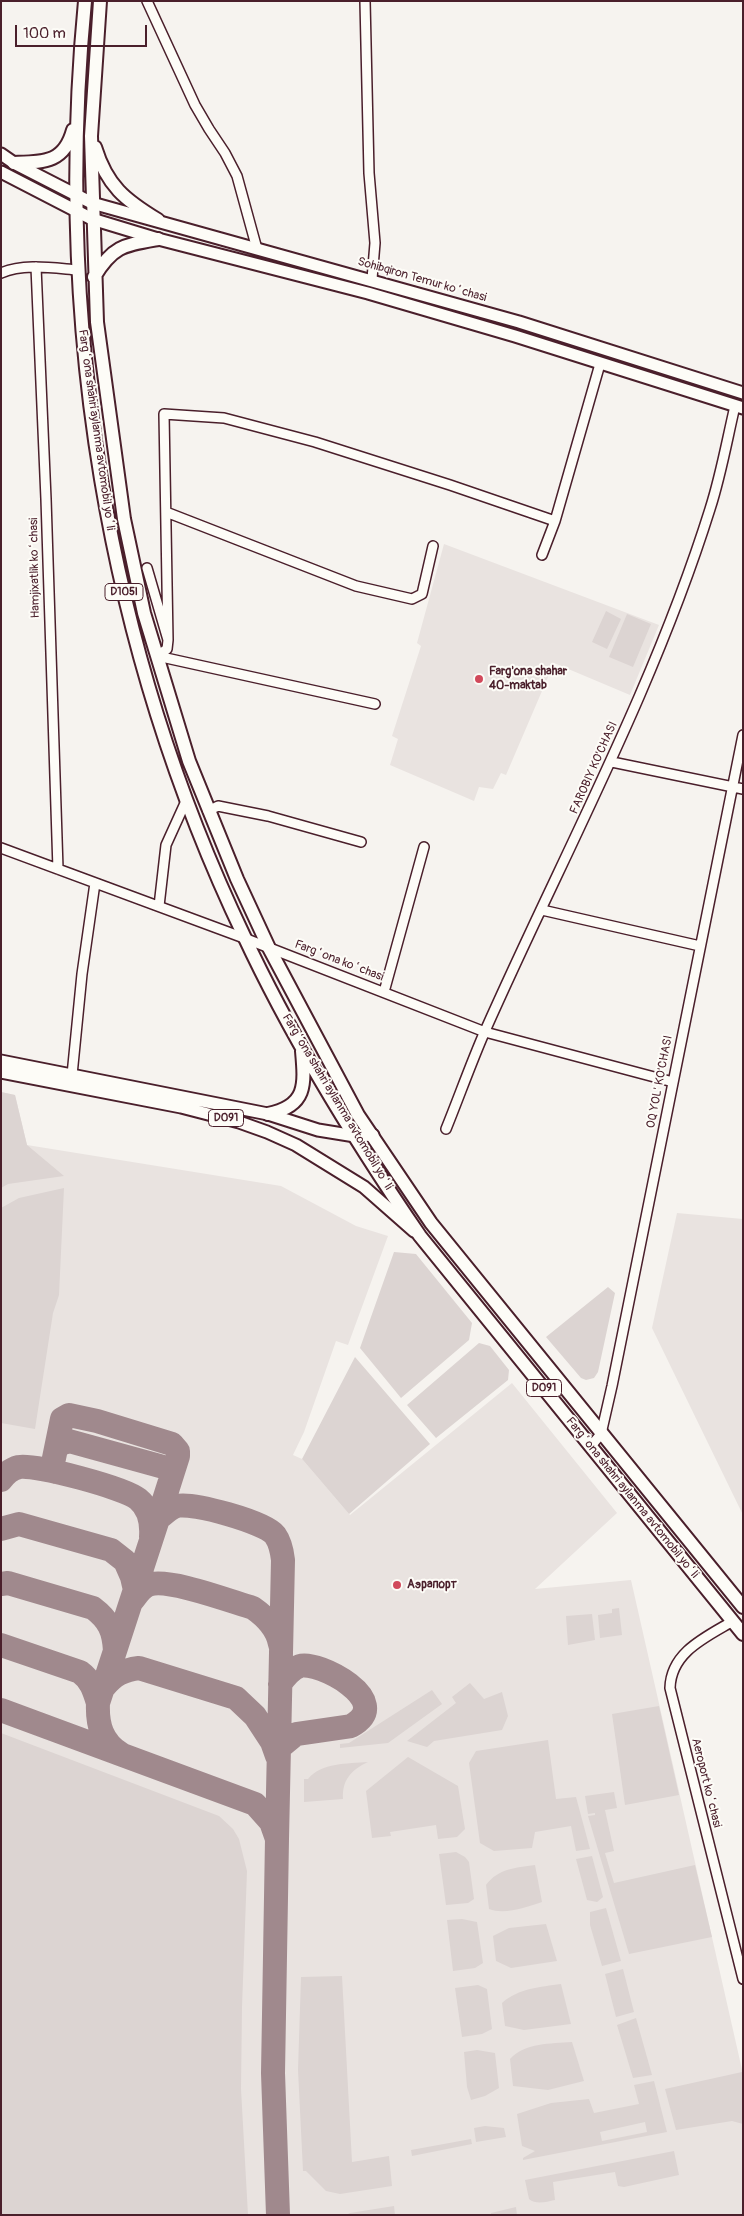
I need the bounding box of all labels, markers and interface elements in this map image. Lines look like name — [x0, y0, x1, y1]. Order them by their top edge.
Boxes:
scale bar — [18, 15, 150, 47]
text: 100 m — [23, 24, 66, 43]
street label: Sohibqiron Temur koʻchasi — [356, 255, 488, 305]
street label: Fargʻona shahri aylanma avtomobil yoʻli — [75, 329, 117, 531]
street label: Hamjixatlik koʻchasi — [27, 517, 43, 619]
road number: D105l — [105, 584, 143, 600]
place label: Farg'ona shahar 40-maktab — [489, 665, 567, 693]
marker: Farg'ona shahar 40-maktab — [473, 673, 485, 685]
street label: FAROBIY KO'CHASI — [567, 720, 621, 816]
street label: Fargʻona koʻchasi — [292, 937, 386, 985]
street label: Fargʻona shahri aylanma avtomobil yoʻli — [279, 1011, 395, 1193]
street label: OQ YOL' KO'CHASI — [644, 1034, 676, 1130]
road number: D091 — [208, 1110, 244, 1126]
road number: D091 — [526, 1380, 562, 1396]
street label: Fargʻona shahri aylanma avtomobil yoʻli — [563, 1415, 701, 1581]
place label: Аэрапорт — [407, 1578, 457, 1592]
marker: Аэрапорт — [391, 1579, 403, 1591]
street label: Aeroport koʻchasi — [688, 1737, 724, 1829]

